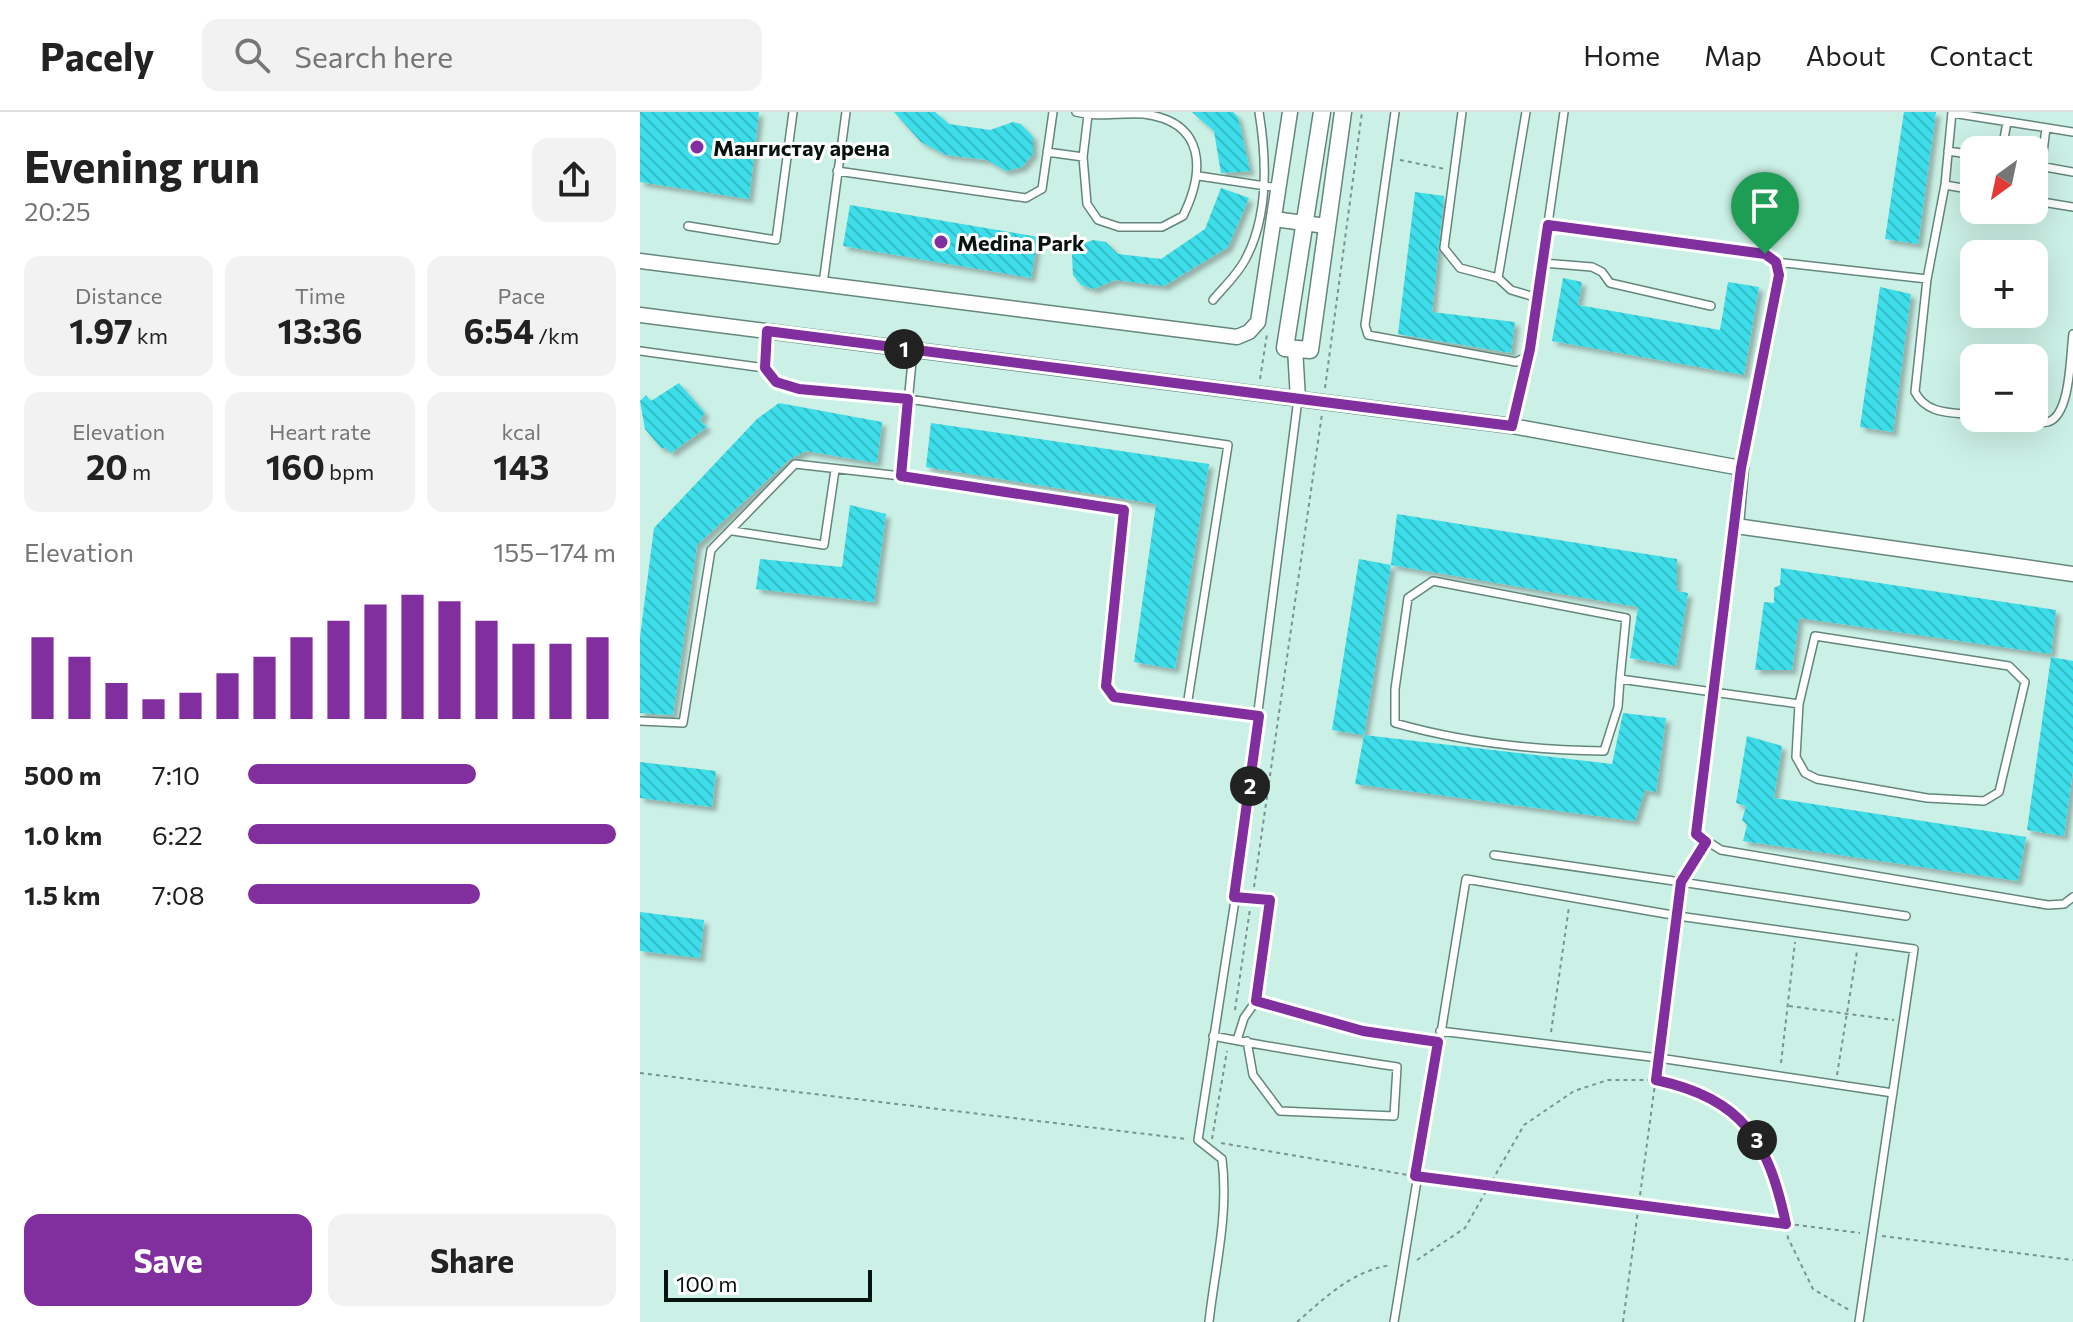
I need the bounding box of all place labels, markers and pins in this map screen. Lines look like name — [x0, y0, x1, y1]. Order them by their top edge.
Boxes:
place label: Мангистау арена — [713, 134, 890, 161]
marker: Мангистау арена — [688, 138, 706, 156]
pin — [1731, 172, 1799, 254]
place label: Medina Park — [957, 229, 1085, 256]
marker: Medina Park — [932, 233, 950, 251]
pin: 1 — [884, 329, 924, 369]
pin: 2 — [1230, 766, 1270, 806]
pin: 3 — [1737, 1120, 1777, 1160]

